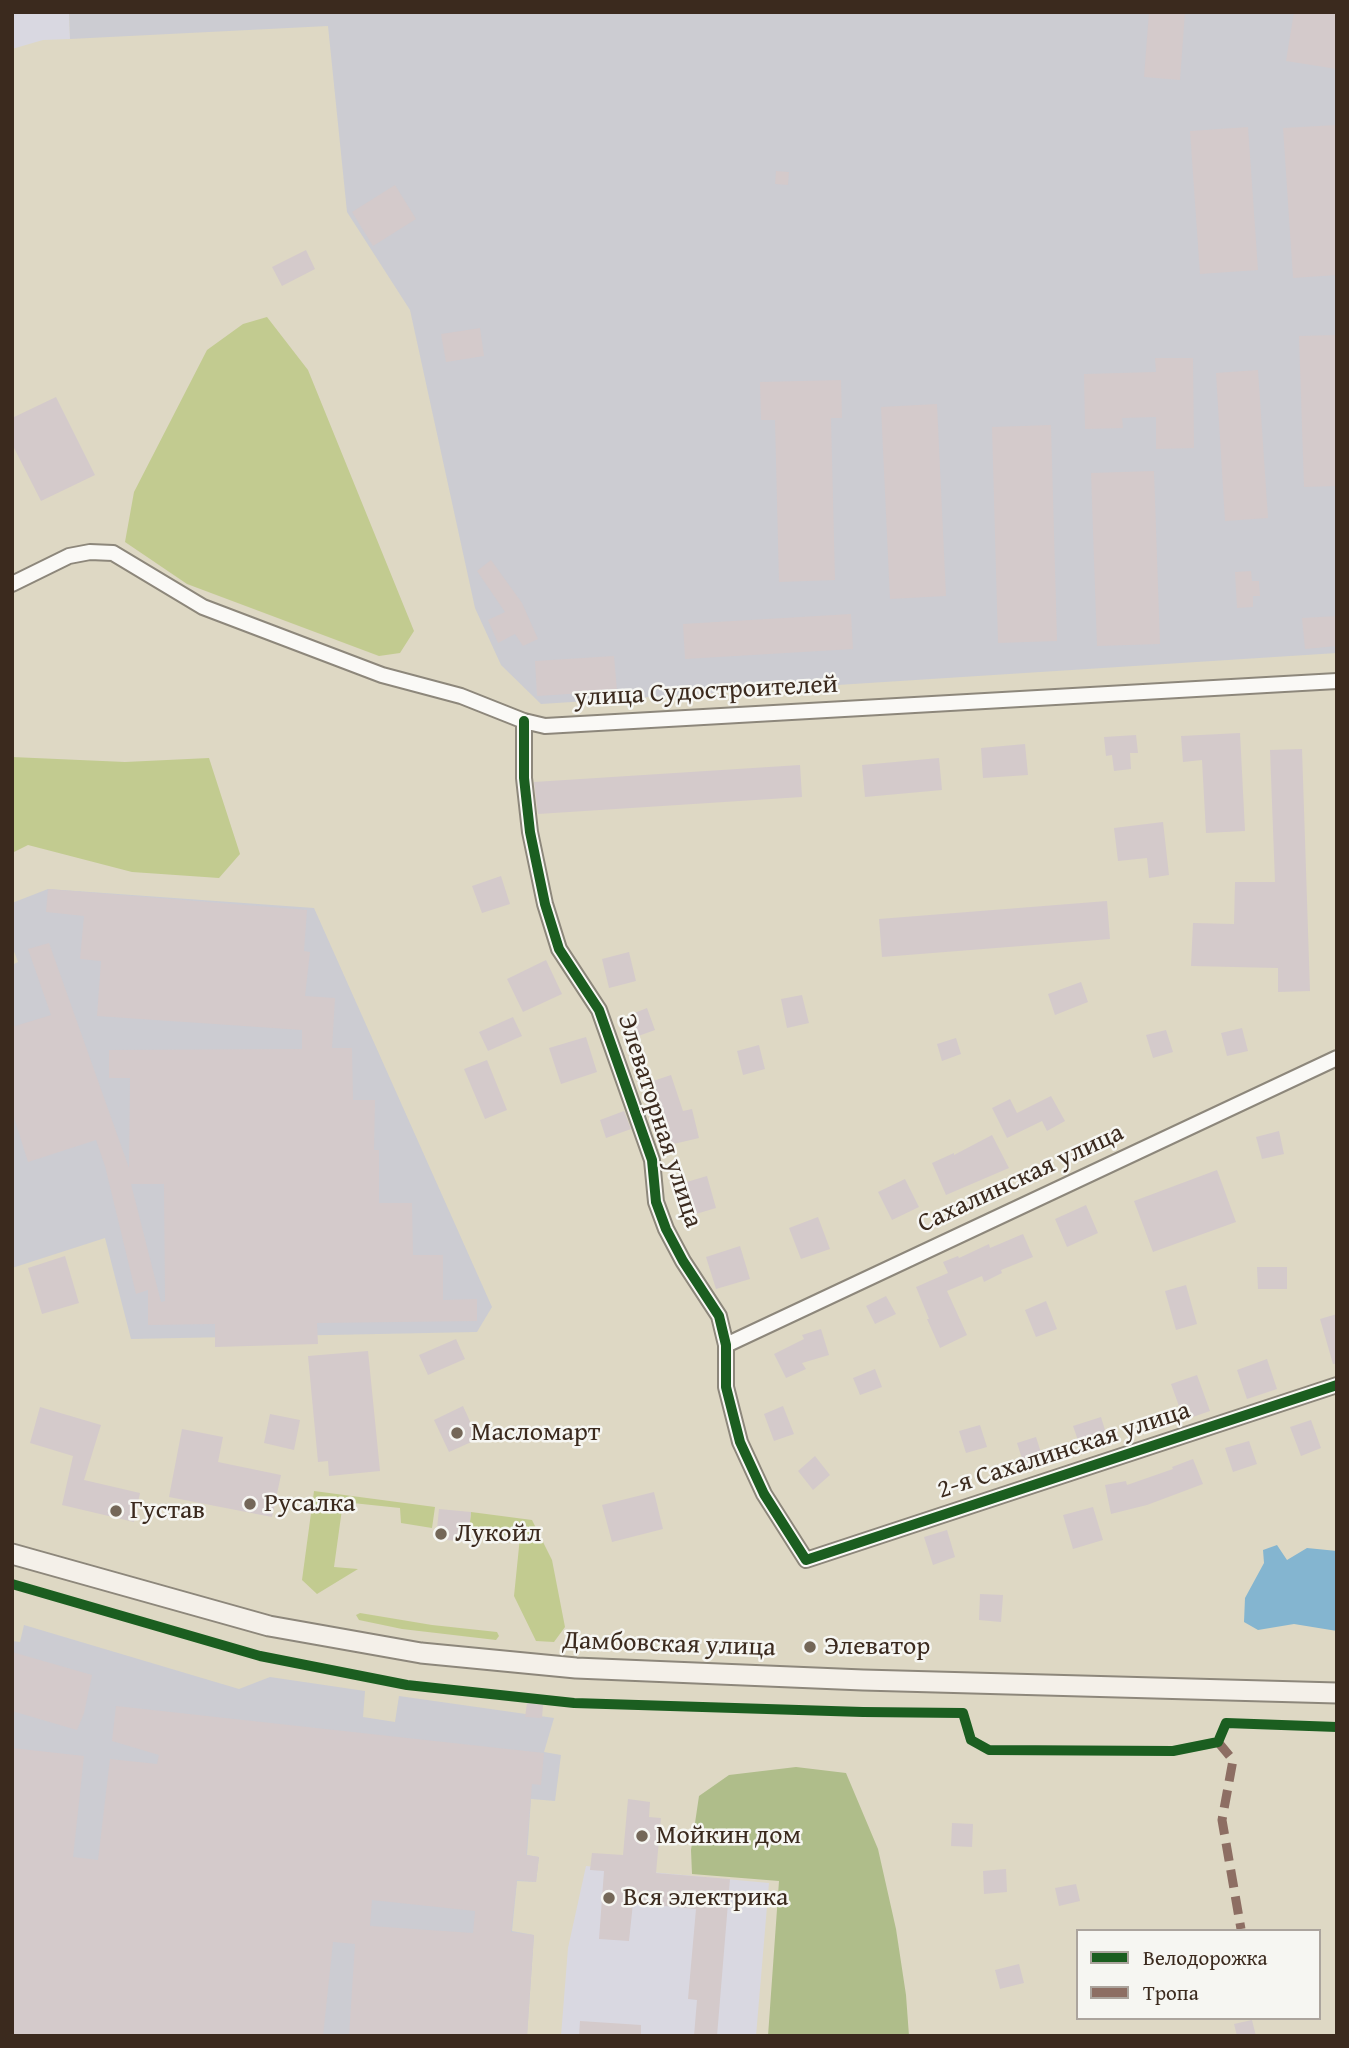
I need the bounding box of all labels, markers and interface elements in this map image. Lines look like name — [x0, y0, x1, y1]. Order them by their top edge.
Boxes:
street label: улица Судостроителей — [573, 670, 839, 714]
street label: Элеваторная улица — [610, 1010, 708, 1232]
street label: Сахалинская улица — [913, 1118, 1129, 1240]
street label: 2-я Сахалинская улица — [934, 1395, 1194, 1507]
place label: Масломарт — [471, 1417, 600, 1449]
marker: Масломарт — [449, 1425, 465, 1441]
place label: Русалка — [264, 1488, 355, 1520]
place label: Густав — [130, 1495, 205, 1527]
marker: Русалка — [242, 1496, 258, 1512]
marker: Густав — [108, 1503, 124, 1519]
place label: Лукойл — [455, 1518, 541, 1550]
marker: Лукойл — [433, 1526, 449, 1542]
street label: Дамбовская улица — [562, 1626, 776, 1664]
place label: Элеватор — [824, 1631, 930, 1663]
marker: Элеватор — [802, 1639, 818, 1655]
place label: Мойкин дом — [656, 1820, 801, 1852]
marker: Мойкин дом — [634, 1828, 650, 1844]
place label: Вся электрика — [623, 1882, 788, 1914]
marker: Вся электрика — [601, 1890, 617, 1906]
legend — [1076, 1929, 1321, 2020]
text: Велодорожка — [1143, 1942, 1268, 1973]
text: Тропа — [1143, 1977, 1199, 2008]

